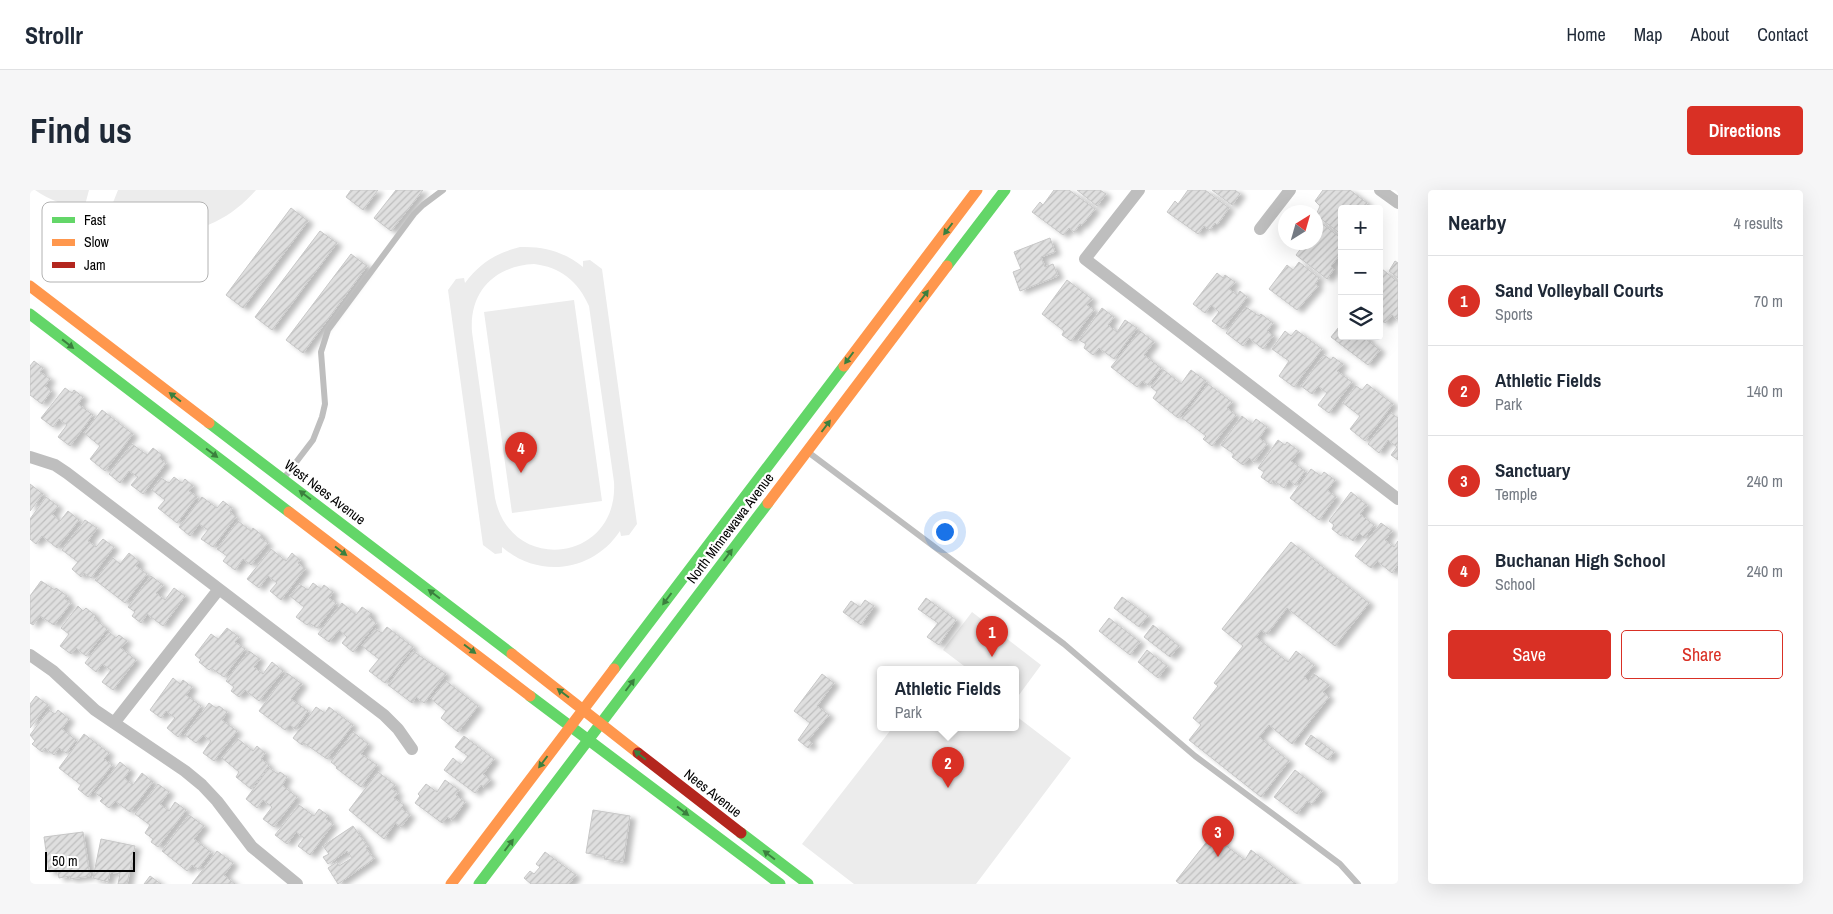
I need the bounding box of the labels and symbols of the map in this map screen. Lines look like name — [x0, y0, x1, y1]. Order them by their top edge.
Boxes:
legend — [42, 202, 208, 282]
north arrow — [1278, 205, 1323, 250]
text: Fast — [84, 211, 106, 229]
one-way arrow — [942, 222, 953, 235]
text: Slow — [84, 233, 110, 251]
text: Jam — [84, 256, 106, 274]
one-way arrow — [919, 290, 929, 303]
one-way arrow — [62, 338, 75, 349]
one-way arrow — [844, 351, 855, 364]
one-way arrow — [169, 391, 182, 402]
one-way arrow — [821, 419, 831, 433]
pin: 4 — [505, 432, 537, 473]
one-way arrow — [205, 447, 218, 458]
street label: West Nees Avenue — [281, 456, 369, 528]
street label: North Minnewawa Avenue — [683, 469, 777, 587]
one-way arrow — [299, 490, 312, 501]
your location — [932, 519, 958, 545]
one-way arrow — [334, 546, 348, 556]
one-way arrow — [723, 548, 733, 562]
one-way arrow — [427, 589, 441, 599]
one-way arrow — [661, 592, 672, 605]
pin: 1 — [976, 616, 1008, 657]
one-way arrow — [463, 644, 476, 655]
one-way arrow — [624, 679, 635, 692]
one-way arrow — [557, 687, 570, 698]
pin: 2 — [932, 747, 964, 788]
one-way arrow — [634, 750, 647, 761]
one-way arrow — [538, 755, 549, 768]
street label: Nees Avenue — [681, 765, 745, 821]
one-way arrow — [676, 806, 690, 816]
pin: 3 — [1202, 816, 1234, 857]
one-way arrow — [503, 839, 514, 852]
scale bar — [45, 849, 135, 872]
one-way arrow — [763, 849, 776, 860]

